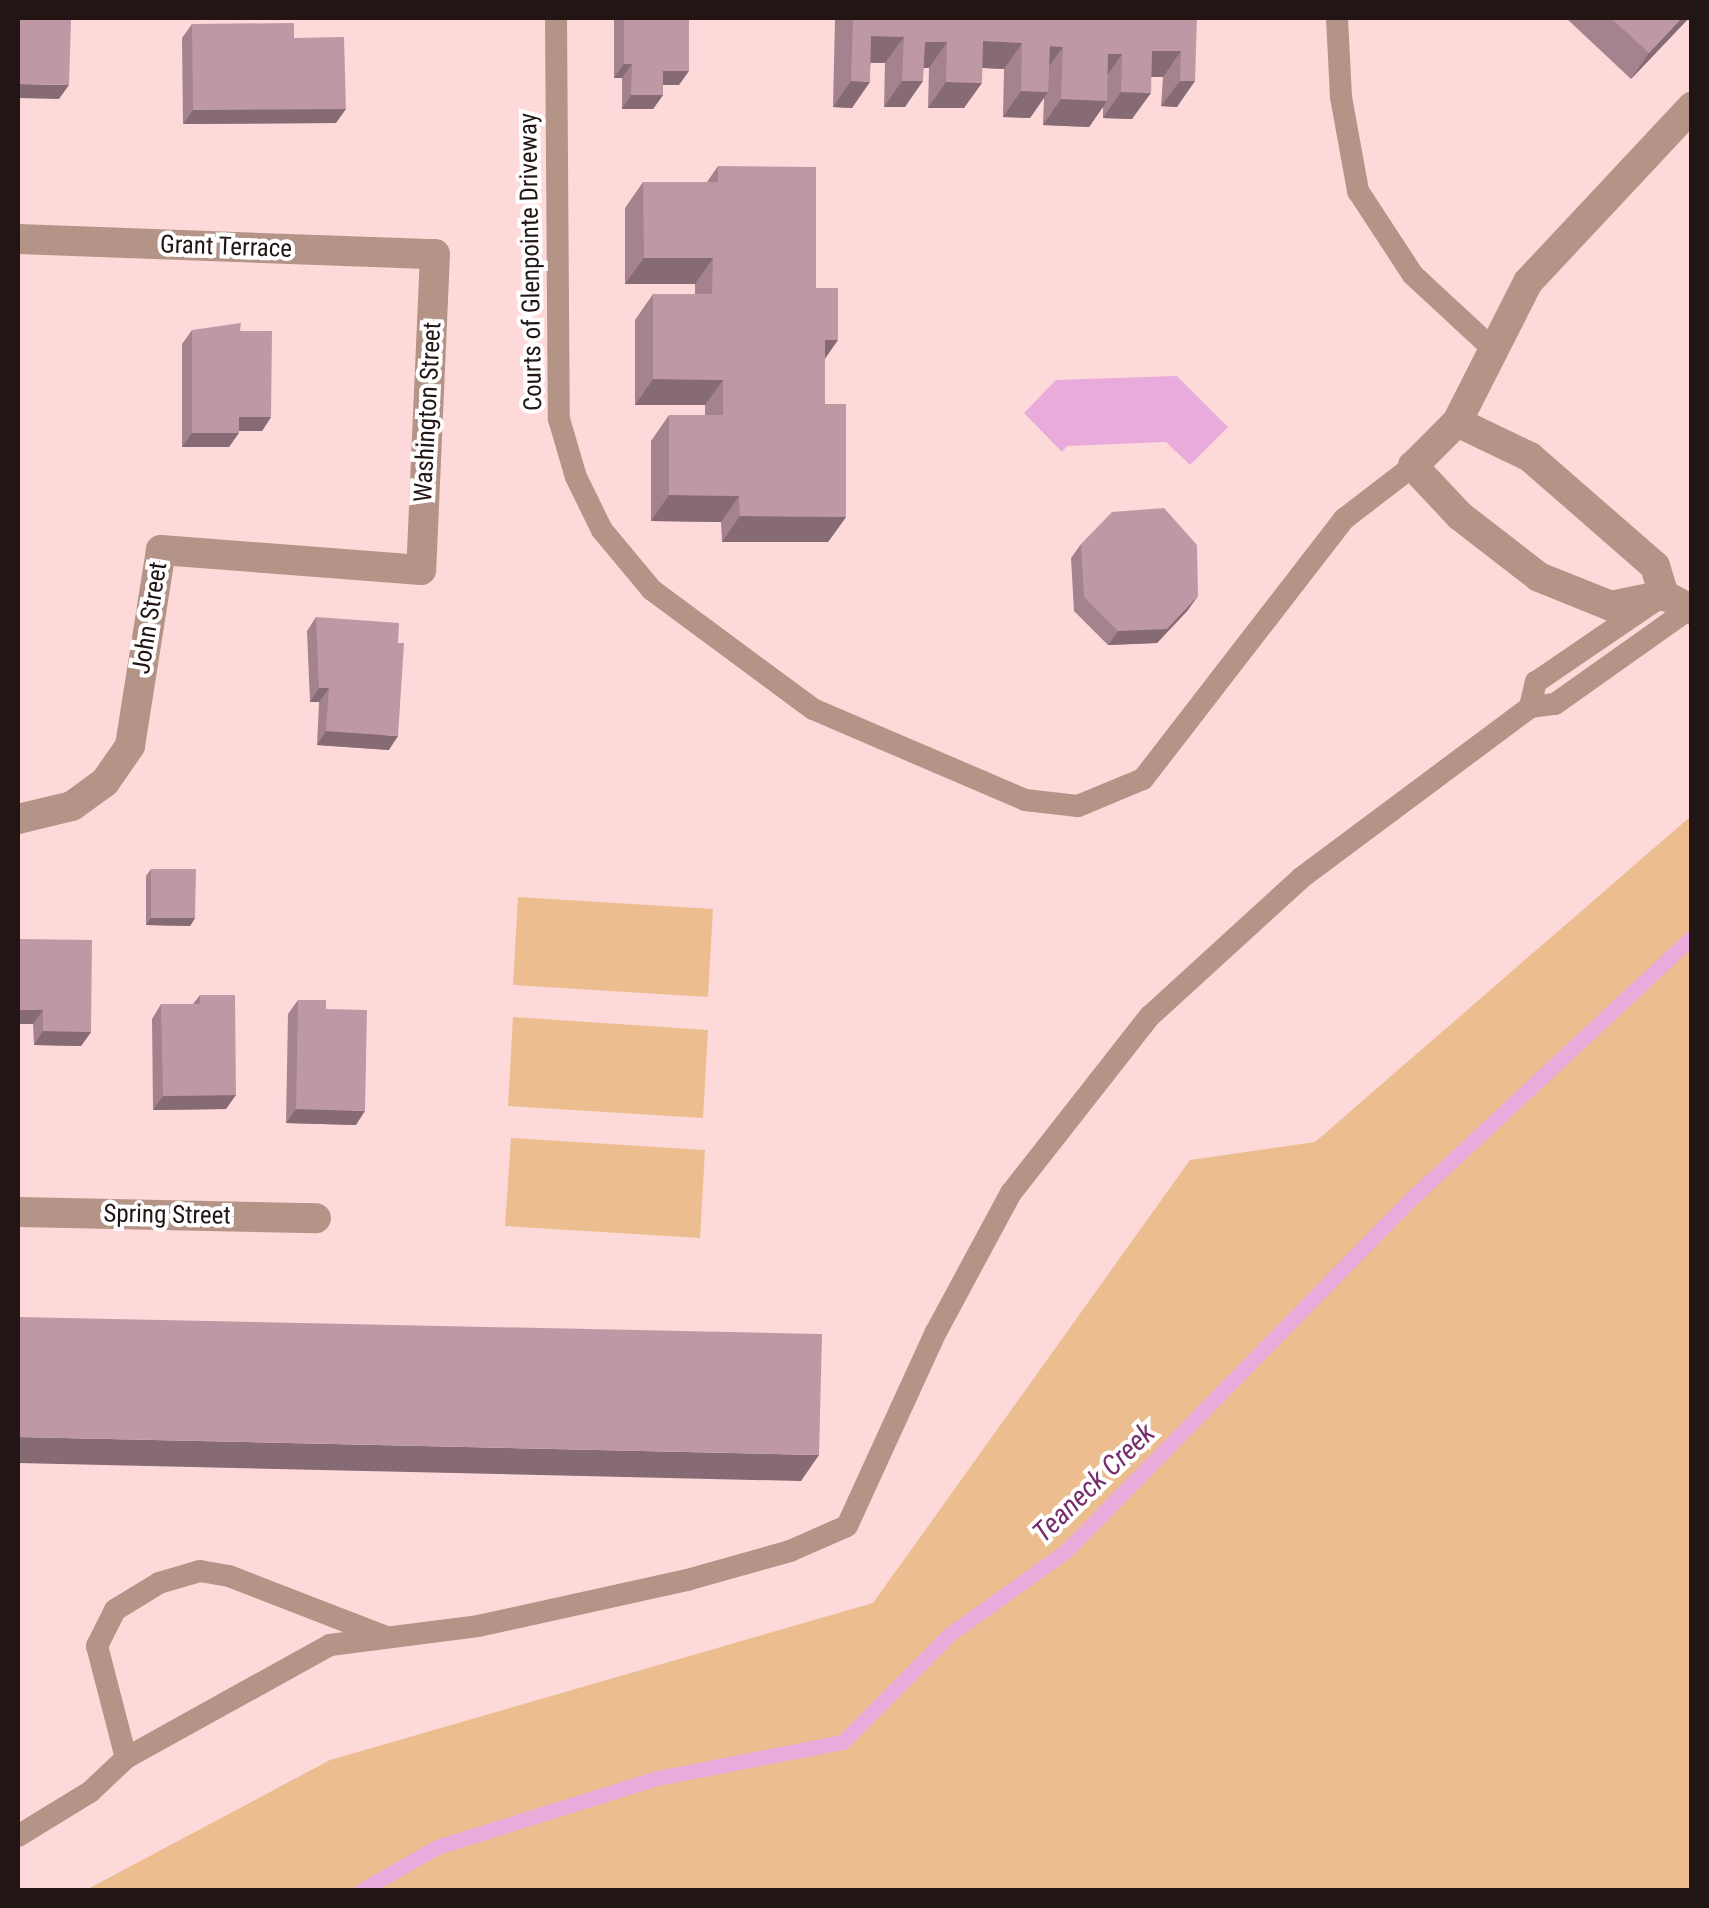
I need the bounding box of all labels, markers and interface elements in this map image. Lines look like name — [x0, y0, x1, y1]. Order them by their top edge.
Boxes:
street label: Courts of Glenpointe Driveway — [513, 113, 549, 411]
street label: Grant Terrace — [159, 230, 293, 264]
street label: Washington Street — [408, 321, 448, 503]
street label: John Street — [126, 560, 174, 676]
street label: Spring Street — [103, 1199, 231, 1231]
water label: Teaneck Creek — [1026, 1417, 1162, 1549]

